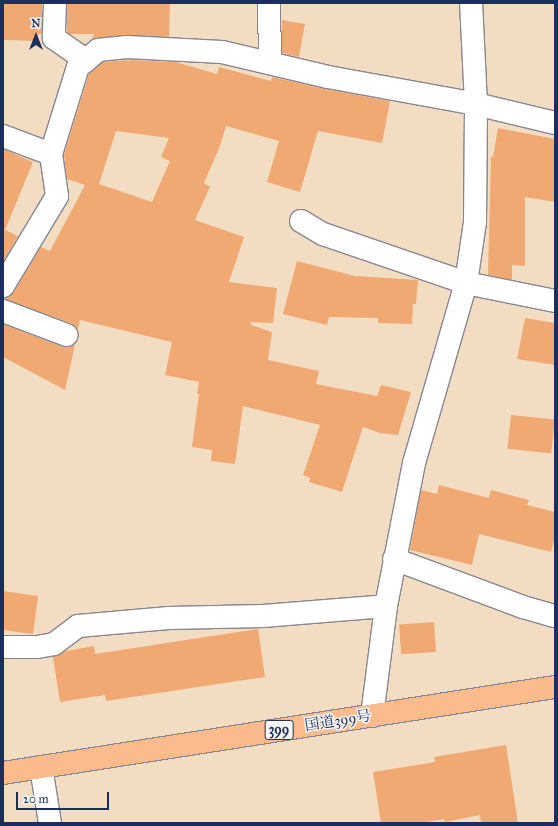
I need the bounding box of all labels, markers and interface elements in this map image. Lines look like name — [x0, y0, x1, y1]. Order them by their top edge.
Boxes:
north arrow — [16, 16, 56, 56]
text: N — [31, 17, 41, 30]
street label: 国道399号 — [303, 707, 373, 735]
road number: 399 — [264, 718, 294, 742]
scale bar — [18, 784, 111, 810]
text: 20 m — [23, 792, 49, 806]

